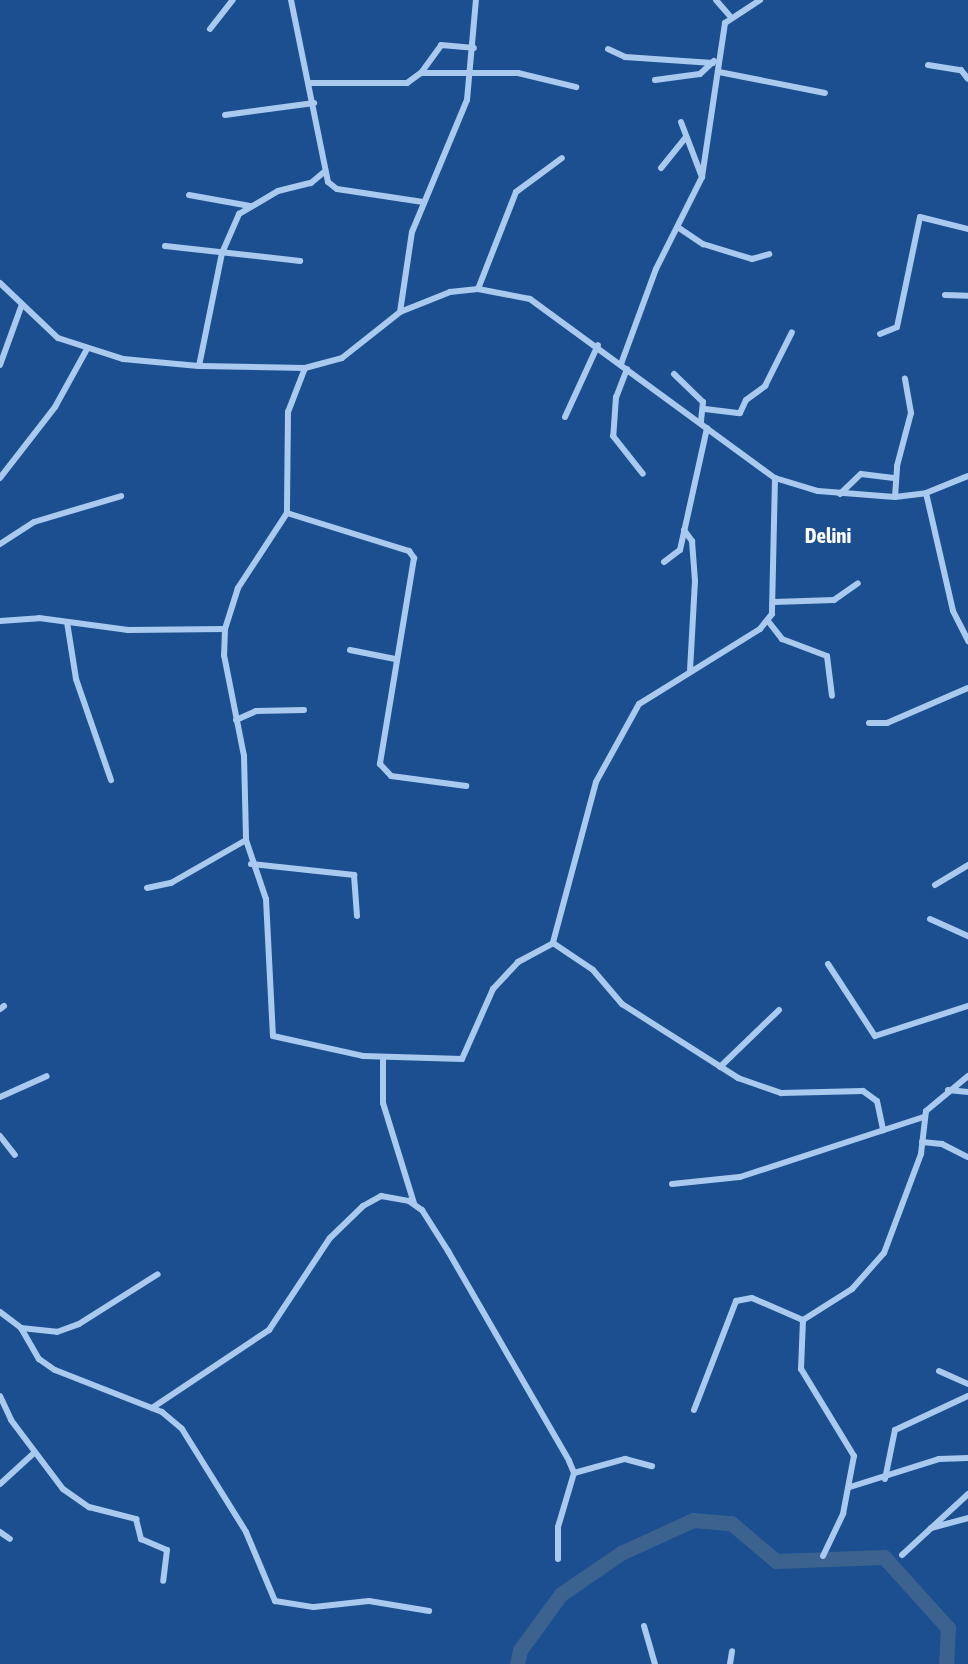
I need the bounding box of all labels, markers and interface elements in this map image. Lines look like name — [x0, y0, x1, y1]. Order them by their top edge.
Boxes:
district label: Delini — [805, 522, 851, 548]

